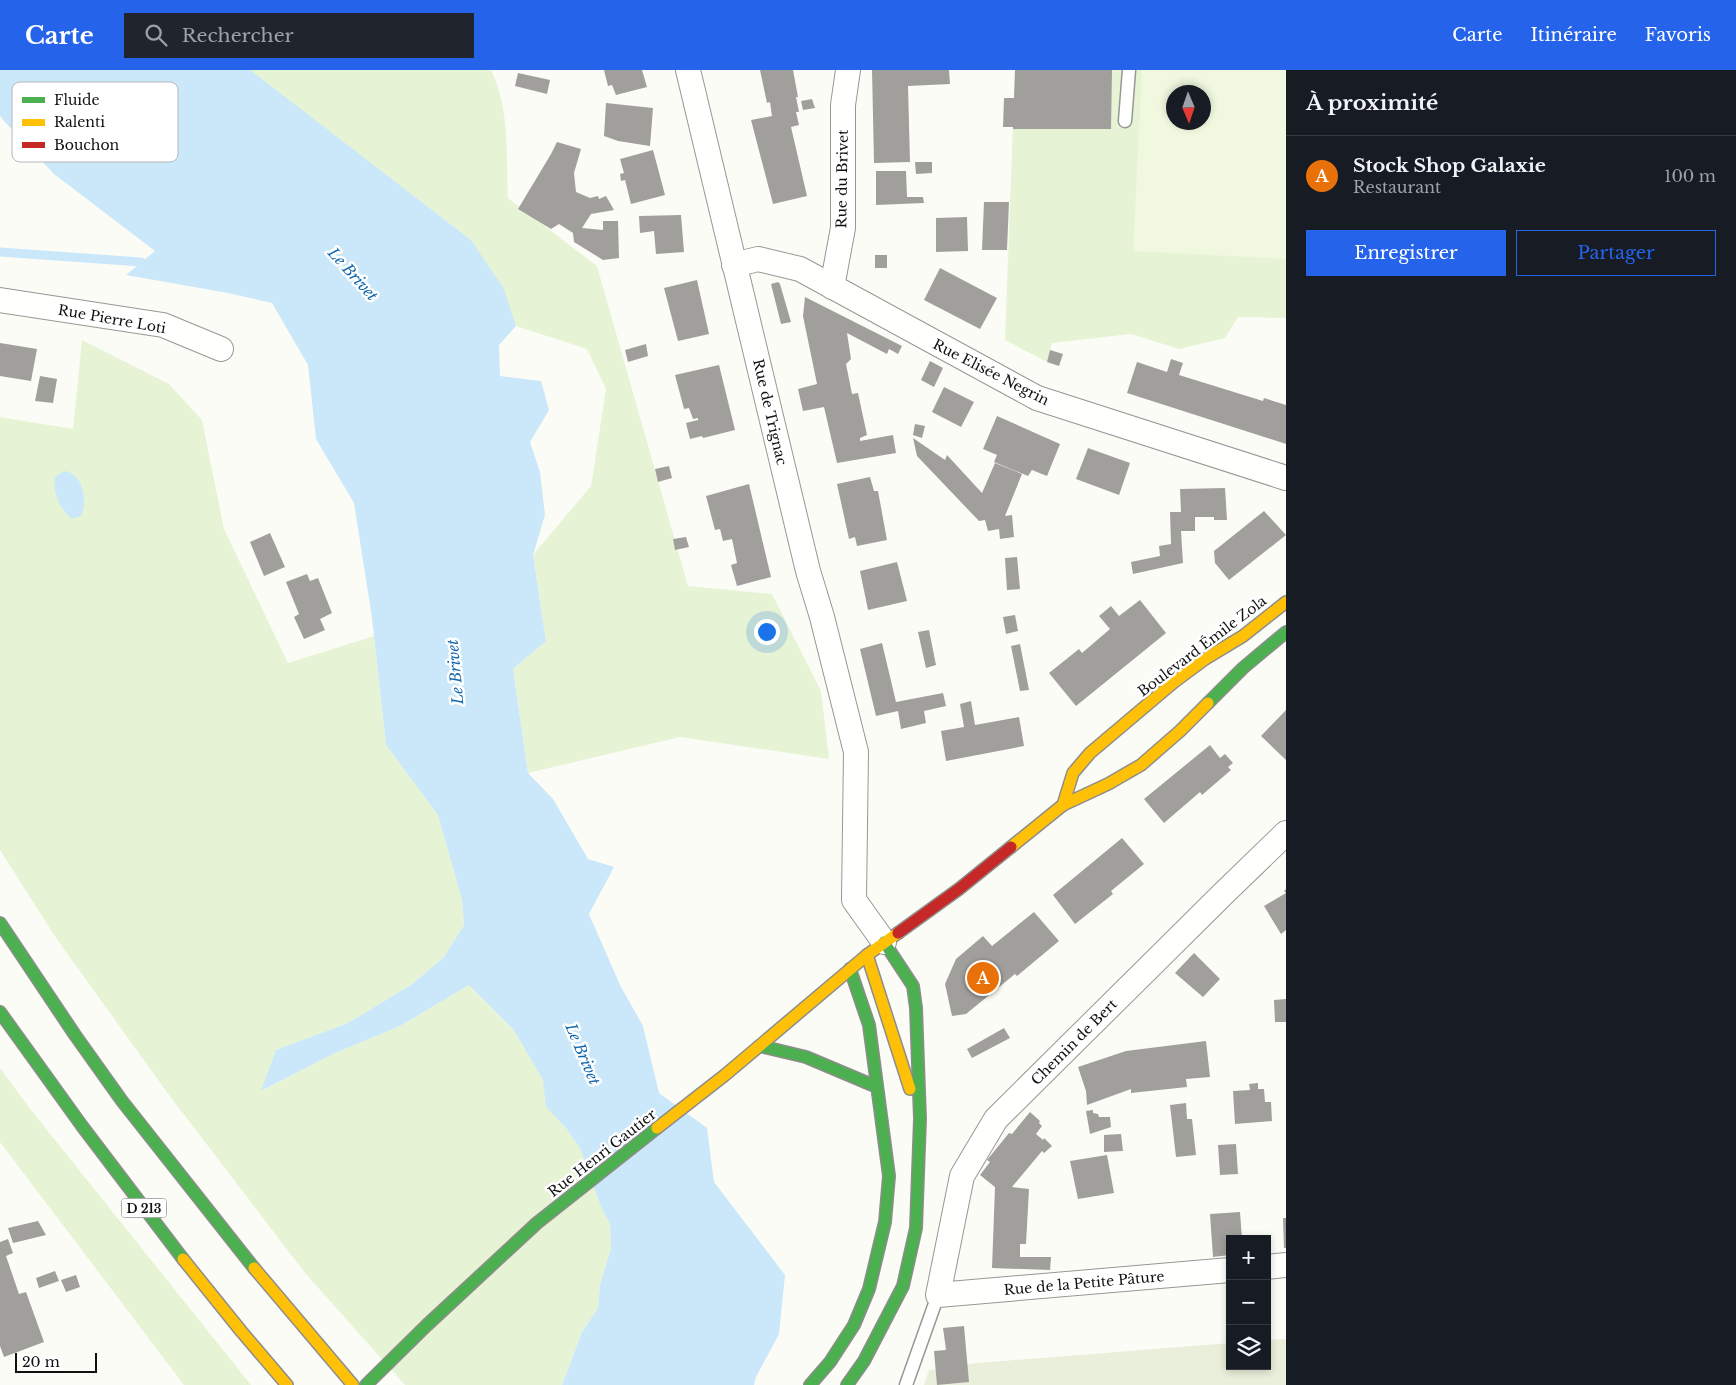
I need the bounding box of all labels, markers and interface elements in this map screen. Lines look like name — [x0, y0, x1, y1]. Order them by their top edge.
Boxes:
search box — [124, 13, 474, 58]
text: Carte — [25, 21, 94, 50]
icon: search — [142, 21, 170, 49]
text: Rechercher — [182, 24, 294, 47]
text: Carte — [1452, 24, 1502, 46]
text: Itinéraire — [1530, 24, 1617, 46]
text: Favoris — [1645, 24, 1711, 46]
legend — [12, 82, 178, 162]
north arrow — [1166, 85, 1211, 130]
text: À proximité — [1306, 90, 1438, 116]
text: Fluide — [54, 91, 100, 109]
text: Ralenti — [54, 113, 105, 131]
street label: Rue du Brivet — [832, 129, 852, 229]
text: Bouchon — [54, 136, 120, 154]
text: Stock Shop Galaxie — [1353, 154, 1546, 177]
text: A — [1316, 166, 1328, 186]
text: 100 m — [1664, 166, 1716, 186]
text: Restaurant — [1353, 177, 1441, 197]
button: Enregistrer — [1306, 230, 1506, 276]
button: Partager — [1516, 230, 1716, 276]
water label: Le Brivet — [323, 243, 382, 305]
street label: Rue Pierre Loti — [57, 301, 168, 337]
street label: Rue Elisée Negrin — [930, 335, 1052, 409]
street label: Rue de Trignac — [749, 357, 791, 467]
street label: Boulevard Émile Zola — [1134, 592, 1270, 700]
your location — [754, 619, 780, 645]
water label: Le Brivet — [443, 638, 467, 706]
pin: A — [967, 959, 999, 997]
street label: Chemin de Bert — [1027, 995, 1121, 1089]
water label: Le Brivet — [561, 1019, 605, 1088]
street label: Rue Henri Gautier — [544, 1105, 660, 1201]
road number: D 213 — [122, 1198, 166, 1218]
map controls — [1226, 1235, 1271, 1370]
button: + — [1226, 1235, 1271, 1280]
street label: Rue de la Petite Pâture — [1003, 1267, 1165, 1299]
button: − — [1226, 1280, 1271, 1325]
button: layers — [1226, 1325, 1271, 1370]
scale bar — [15, 1350, 98, 1373]
text: 20 m — [22, 1353, 60, 1371]

